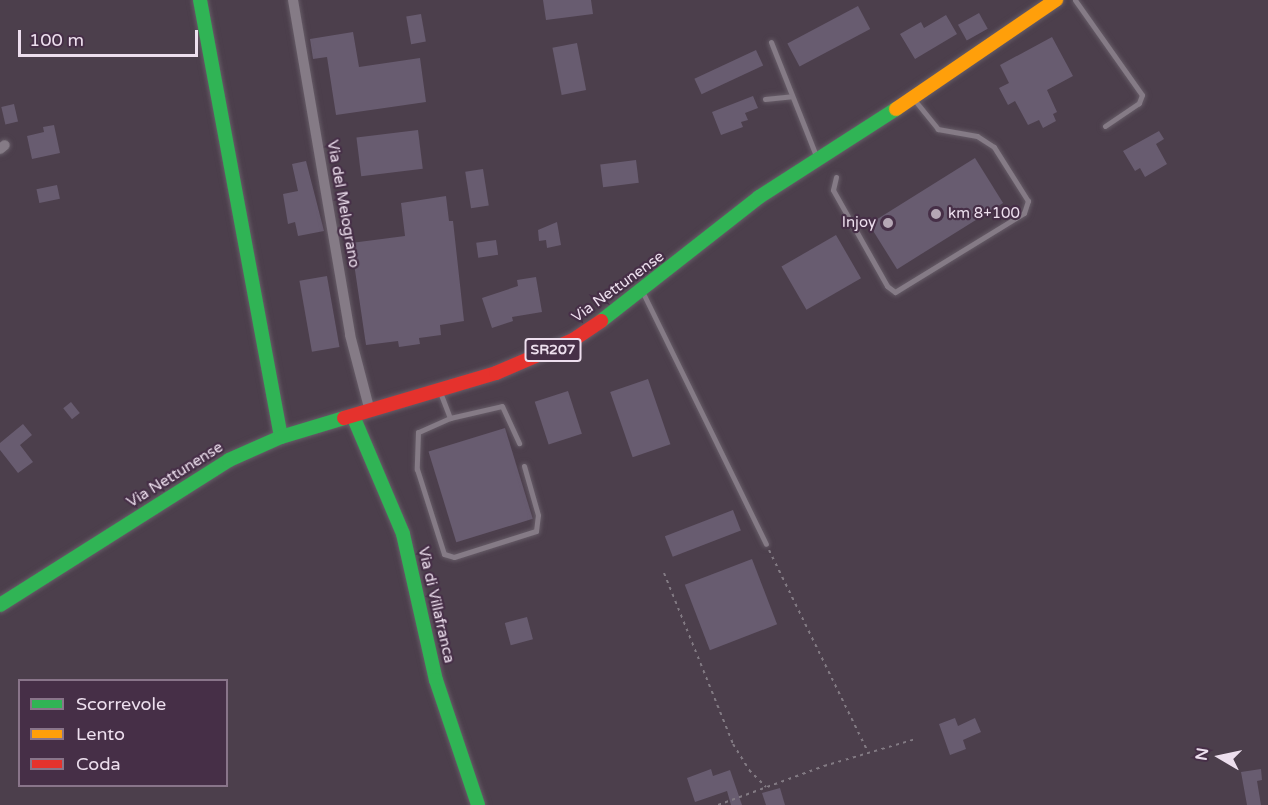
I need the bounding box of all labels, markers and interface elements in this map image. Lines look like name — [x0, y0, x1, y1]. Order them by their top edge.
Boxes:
scale bar — [21, 18, 201, 56]
text: 100 m — [29, 29, 84, 51]
street label: Via del Melograno — [323, 139, 363, 269]
place label: km 8+100 — [948, 205, 1020, 223]
marker: km 8+100 — [929, 207, 943, 221]
place label: Injoy — [842, 214, 876, 232]
marker: Injoy — [881, 216, 895, 230]
street label: Via Nettunense — [568, 247, 668, 327]
road number: SR207 — [524, 339, 582, 361]
street label: Via Nettunense — [124, 438, 226, 512]
street label: Via di Villafranca — [414, 545, 458, 665]
legend — [18, 679, 228, 787]
text: Scorrevole — [76, 693, 166, 715]
text: Lento — [76, 723, 125, 745]
north arrow — [1190, 727, 1250, 787]
text: N — [1191, 746, 1213, 762]
text: Coda — [76, 753, 121, 775]

